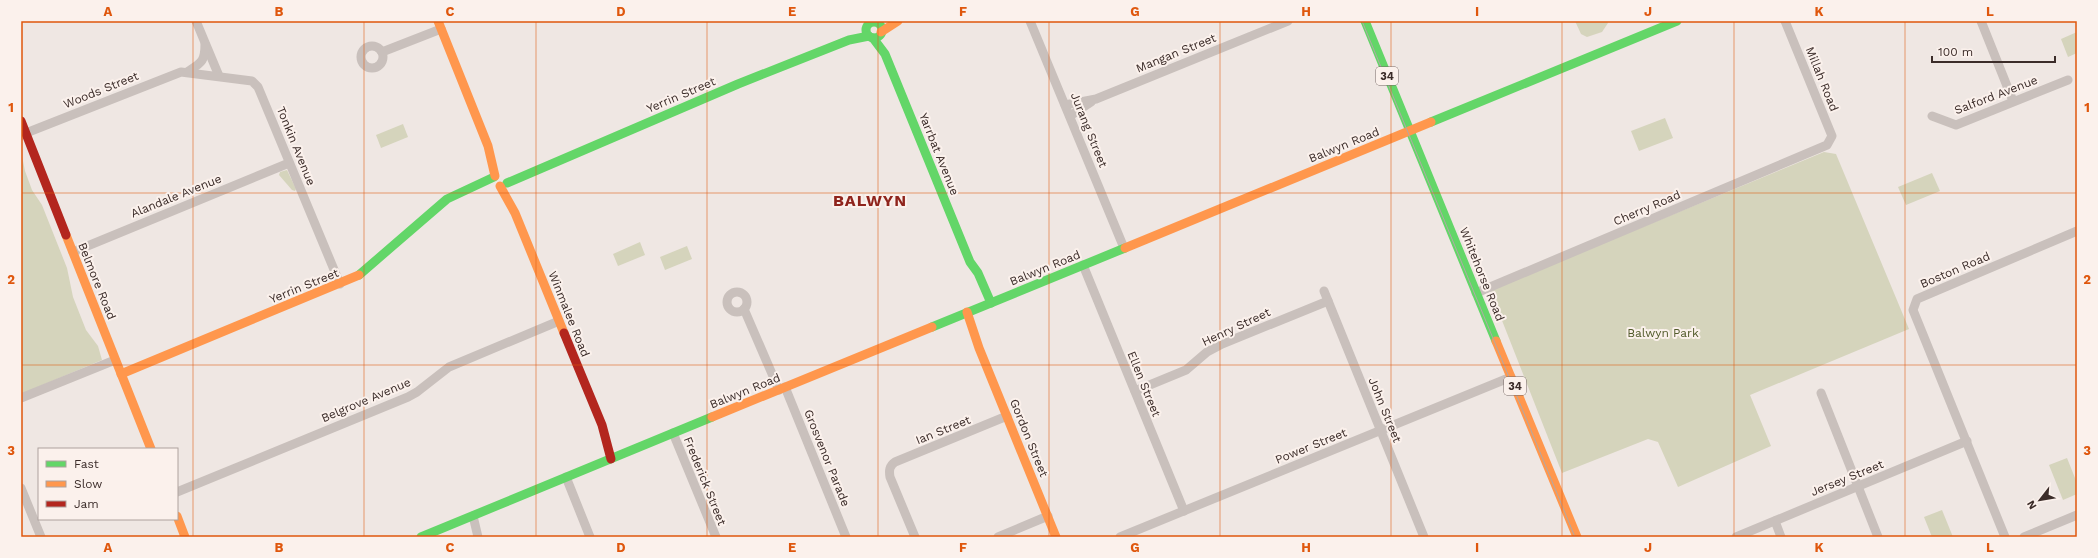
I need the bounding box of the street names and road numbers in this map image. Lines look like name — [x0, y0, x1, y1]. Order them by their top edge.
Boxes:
street label: Mangan Street — [1134, 31, 1218, 75]
street label: Millah Road — [1803, 45, 1841, 113]
road number: 34 — [1376, 67, 1398, 85]
street label: Woods Street — [61, 69, 141, 111]
street label: Salford Avenue — [1952, 73, 2040, 117]
street label: Yerrin Street — [644, 74, 718, 116]
street label: Jurang Street — [1068, 90, 1110, 170]
street label: Tonkin Avenue — [274, 104, 318, 188]
street label: Yarrbat Avenue — [916, 111, 962, 197]
street label: Balwyn Road — [1307, 124, 1381, 166]
street label: Alandale Avenue — [129, 171, 224, 221]
street label: Cherry Road — [1611, 188, 1683, 228]
street label: Whitehorse Road — [1457, 225, 1507, 323]
street label: Belmore Road — [75, 240, 119, 322]
street label: Balwyn Road — [1008, 247, 1082, 289]
street label: Boston Road — [1918, 249, 1992, 291]
street label: Yerrin Street — [267, 266, 341, 306]
street label: Winmalee Road — [545, 269, 593, 359]
street label: Henry Street — [1199, 305, 1273, 349]
street label: Ellen Street — [1124, 349, 1164, 419]
street label: Balwyn Road — [708, 370, 782, 412]
street label: Belgrove Avenue — [319, 375, 413, 425]
street label: John Street — [1366, 375, 1404, 445]
road number: 34 — [1504, 377, 1526, 395]
street label: Gordon Street — [1007, 397, 1051, 479]
street label: Grosvenor Parade — [801, 407, 853, 509]
street label: Ian Street — [914, 413, 972, 447]
street label: Power Street — [1273, 425, 1349, 467]
street label: Frederick Street — [681, 435, 729, 527]
street label: Jersey Street — [1809, 457, 1885, 499]

